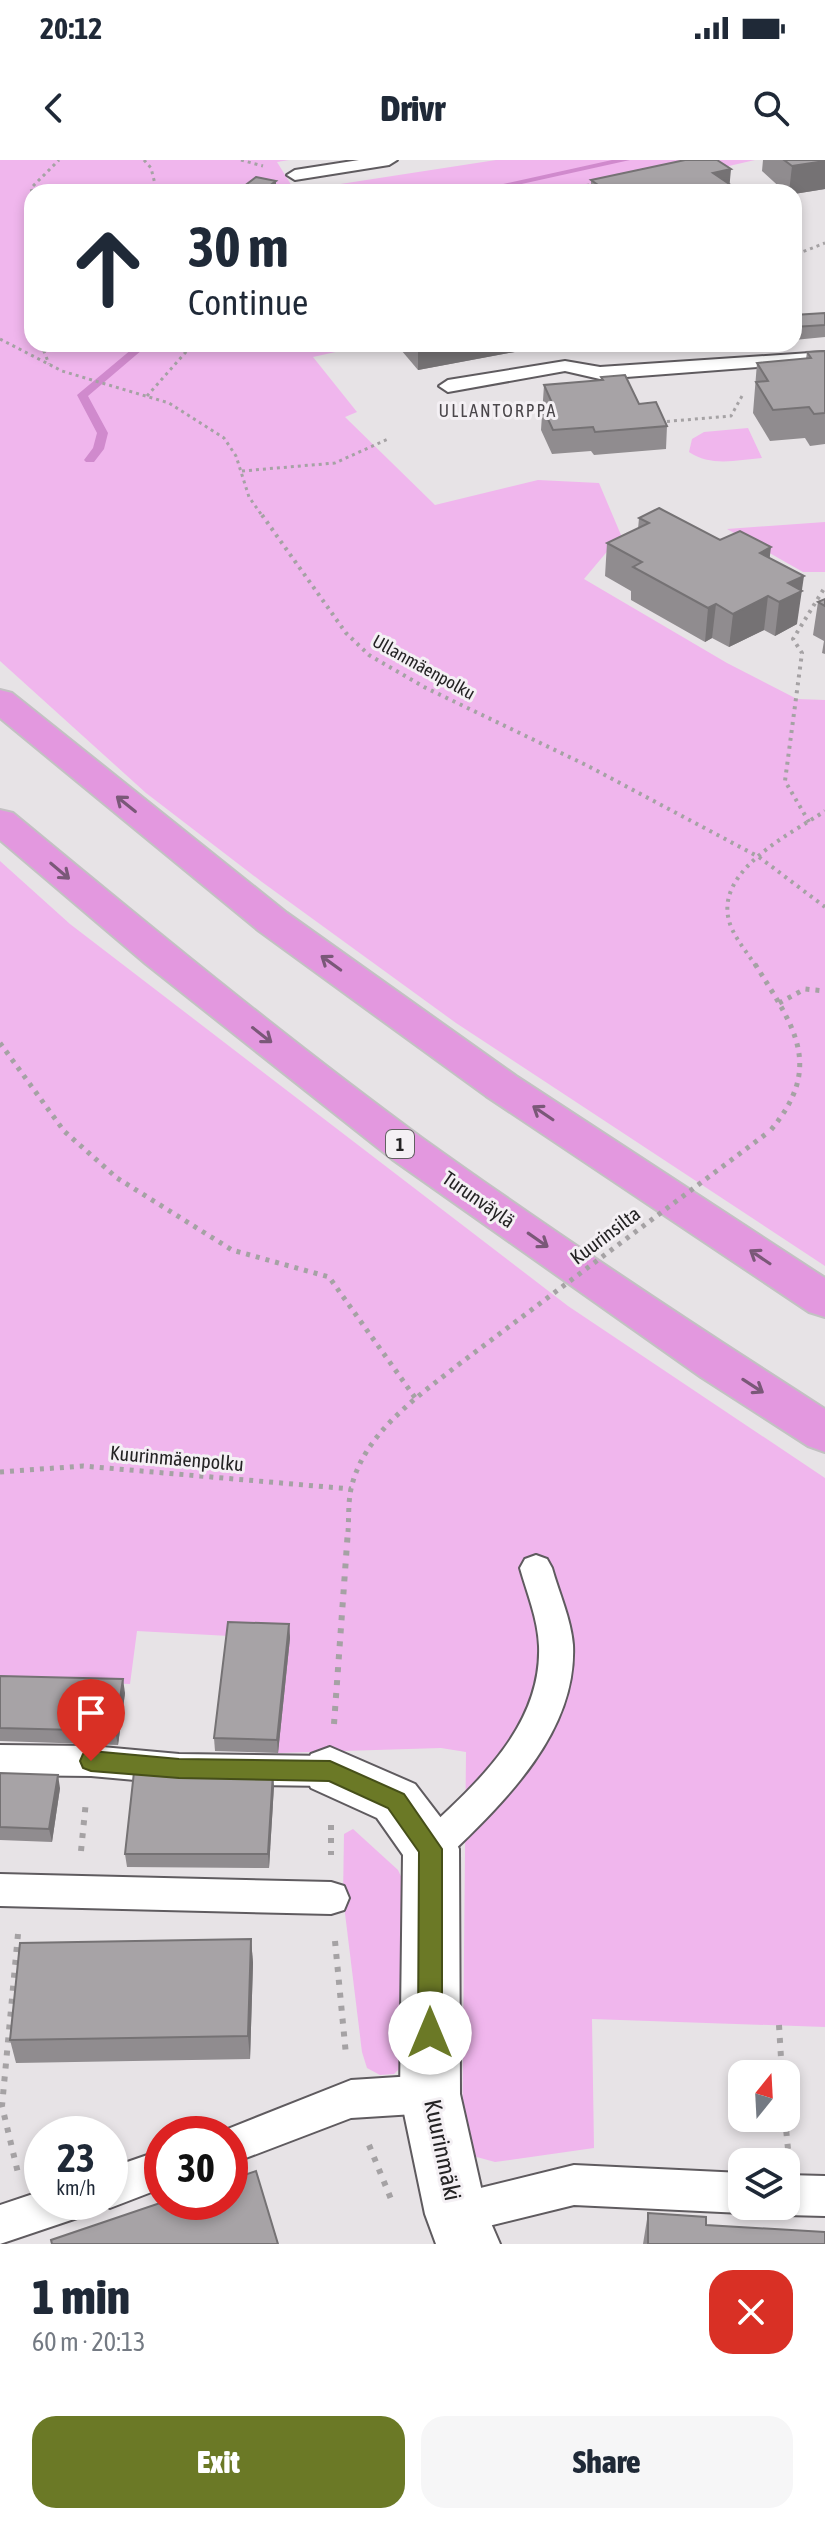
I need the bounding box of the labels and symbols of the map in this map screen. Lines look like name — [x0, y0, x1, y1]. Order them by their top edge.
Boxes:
district label: ULLANTORPPA — [439, 400, 557, 421]
street label: Ullanmäenpolku — [369, 630, 479, 704]
one-way arrow — [116, 795, 136, 813]
one-way arrow — [49, 862, 70, 880]
one-way arrow — [320, 955, 342, 972]
one-way arrow — [251, 1026, 272, 1044]
one-way arrow — [532, 1105, 555, 1121]
road number: 1 — [386, 1130, 414, 1158]
street label: Turunväylä — [438, 1166, 520, 1232]
street label: Kuurinsilta — [566, 1201, 644, 1269]
one-way arrow — [527, 1231, 549, 1248]
one-way arrow — [749, 1249, 771, 1265]
one-way arrow — [741, 1379, 764, 1395]
street label: Kuurinmäenpolku — [109, 1441, 245, 1475]
pin — [57, 1679, 125, 1761]
position arrow — [388, 1991, 472, 2075]
north arrow — [728, 2060, 800, 2132]
street label: Kuurinmäki — [419, 2097, 467, 2203]
speed limit sign: 30 — [144, 2116, 248, 2220]

